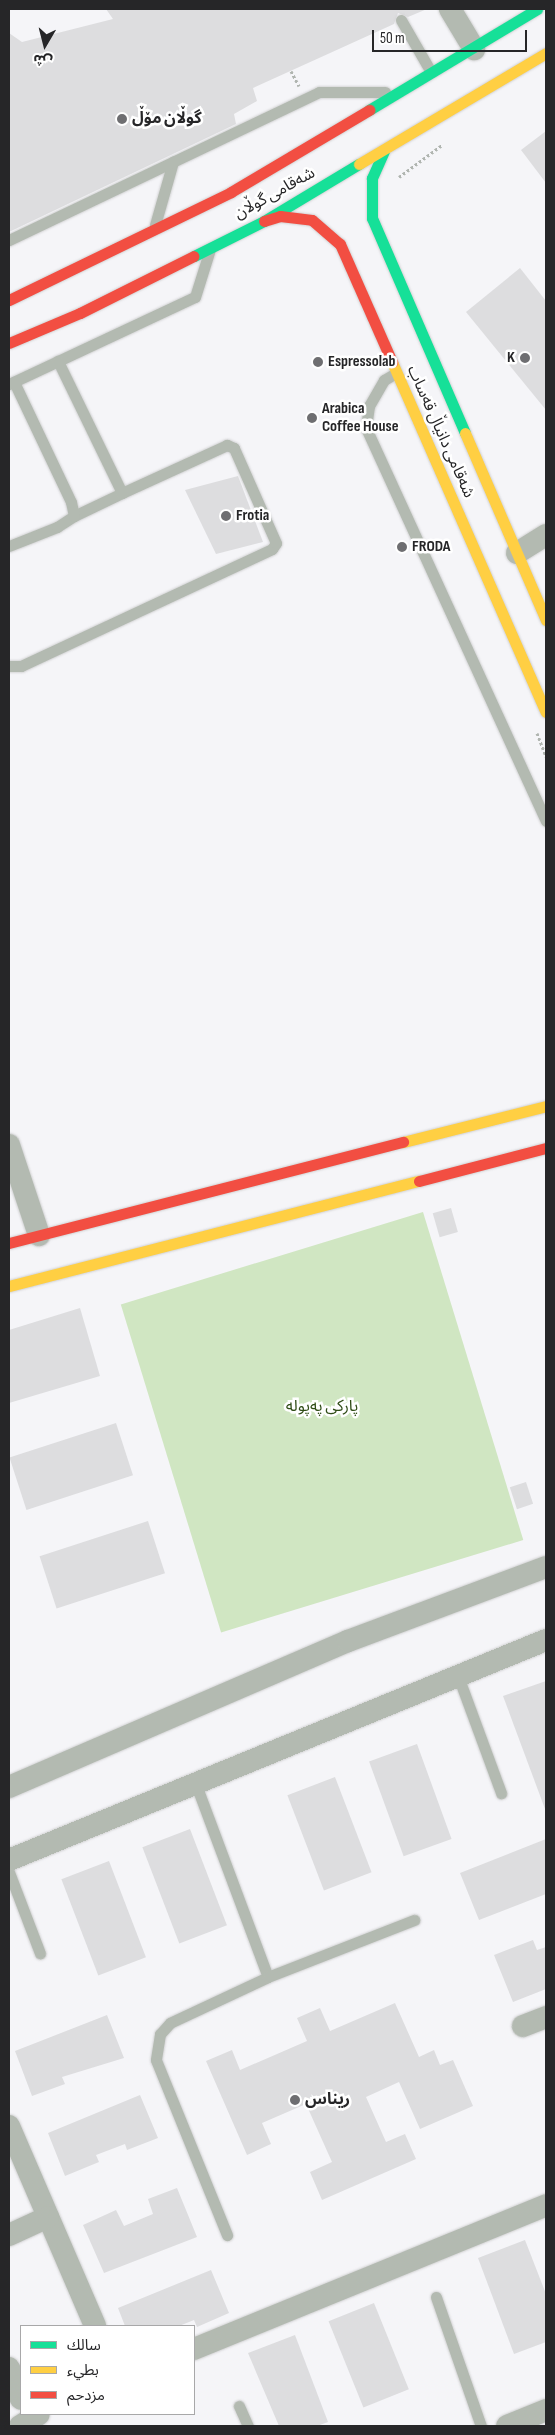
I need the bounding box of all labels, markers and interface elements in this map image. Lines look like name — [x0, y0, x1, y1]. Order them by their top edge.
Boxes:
north arrow — [20, 20, 70, 70]
scale bar — [375, 20, 530, 52]
text: 50 m — [380, 29, 405, 48]
text: ش — [32, 51, 54, 70]
place label: گوڵان مۆڵ — [132, 109, 202, 129]
marker: گوڵان مۆڵ — [116, 113, 128, 125]
street label: شەقامی گوڵان — [231, 164, 319, 224]
place label: K — [507, 348, 515, 368]
place label: Espressolab — [328, 352, 395, 372]
marker: K — [519, 352, 531, 364]
marker: Espressolab — [312, 356, 324, 368]
street label: شەقامی دانیاڵ قەساب — [402, 363, 478, 501]
place label: Arabica Coffee House — [322, 399, 398, 437]
marker: Arabica Coffee House — [306, 412, 318, 424]
place label: Frotia — [236, 506, 269, 526]
marker: Frotia — [220, 510, 232, 522]
place label: FRODA — [412, 537, 450, 557]
marker: FRODA — [396, 541, 408, 553]
park label: پارکی پەپولە — [286, 1397, 358, 1417]
place label: ريناس — [305, 2090, 350, 2110]
marker: ريناس — [289, 2094, 301, 2106]
legend — [20, 2325, 195, 2415]
text: سالك — [67, 2336, 101, 2355]
text: بطيء — [67, 2361, 99, 2380]
text: مزدحم — [67, 2386, 105, 2405]

